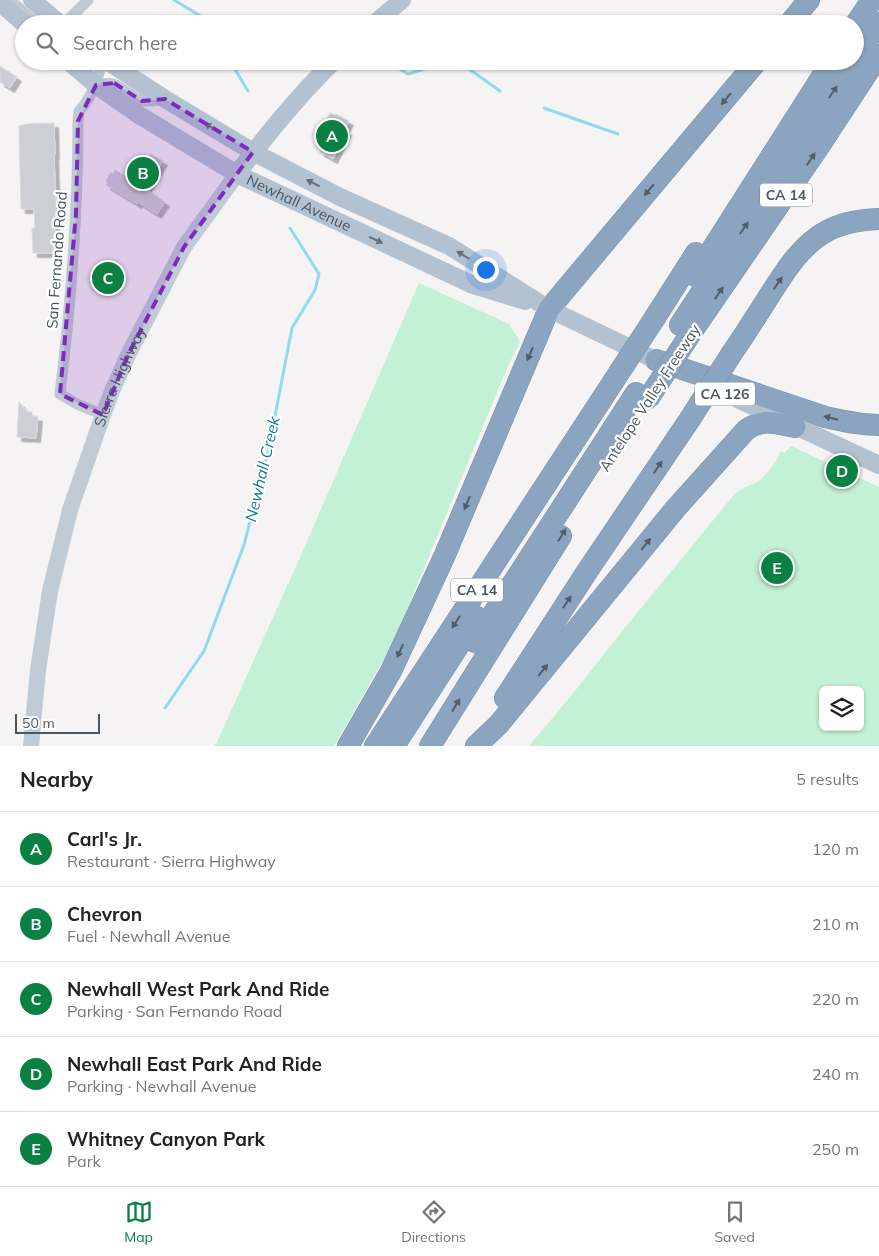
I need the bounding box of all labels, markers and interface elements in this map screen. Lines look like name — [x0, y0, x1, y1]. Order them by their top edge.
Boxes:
search box — [15, 15, 864, 70]
icon: search — [33, 29, 61, 57]
text: Search here — [73, 31, 177, 55]
one-way arrow — [828, 86, 837, 99]
one-way arrow — [720, 92, 732, 104]
pin: A — [316, 117, 348, 155]
one-way arrow — [205, 122, 218, 131]
one-way arrow — [806, 152, 815, 166]
pin: B — [127, 154, 159, 192]
street label: Newhall Avenue — [244, 170, 354, 235]
one-way arrow — [305, 179, 320, 187]
one-way arrow — [644, 183, 655, 196]
road number: CA 14 — [760, 184, 812, 206]
street label: San Fernando Road — [42, 191, 71, 329]
one-way arrow — [739, 222, 749, 235]
one-way arrow — [369, 236, 383, 244]
one-way arrow — [456, 251, 470, 260]
your location — [473, 257, 499, 283]
pin: C — [92, 259, 124, 297]
one-way arrow — [773, 276, 783, 290]
one-way arrow — [714, 286, 724, 300]
street label: Antelope Valley Freeway — [595, 321, 704, 475]
street label: Sierra Highway — [90, 323, 150, 429]
one-way arrow — [526, 347, 534, 362]
road number: CA 126 — [695, 382, 755, 406]
water label: Newhall Creek — [240, 414, 284, 524]
one-way arrow — [823, 414, 838, 422]
pin: D — [826, 452, 858, 490]
one-way arrow — [653, 461, 662, 474]
one-way arrow — [463, 496, 471, 511]
one-way arrow — [557, 529, 566, 542]
one-way arrow — [641, 538, 652, 551]
pin: E — [761, 549, 793, 587]
road number: CA 14 — [451, 578, 503, 602]
one-way arrow — [562, 596, 572, 609]
one-way arrow — [452, 615, 461, 628]
one-way arrow — [396, 644, 404, 658]
one-way arrow — [538, 664, 549, 677]
map controls — [819, 686, 864, 731]
button: layers — [819, 686, 864, 731]
one-way arrow — [451, 698, 460, 711]
scale bar — [15, 711, 100, 734]
text: 50 m — [22, 714, 55, 732]
text: Nearby — [20, 766, 93, 792]
text: 5 results — [796, 769, 859, 789]
text: Carl's Jr. — [67, 827, 142, 851]
text: A — [30, 839, 42, 859]
text: 120 m — [812, 839, 859, 859]
text: Restaurant · Sierra Highway — [67, 851, 276, 871]
text: Chevron — [67, 902, 142, 926]
text: B — [30, 914, 42, 934]
text: 210 m — [812, 914, 859, 934]
text: Fuel · Newhall Avenue — [67, 926, 231, 946]
text: Newhall West Park And Ride — [67, 977, 329, 1001]
text: C — [31, 989, 41, 1009]
text: 220 m — [812, 989, 859, 1009]
text: Parking · San Fernando Road — [67, 1001, 282, 1021]
text: Newhall East Park And Ride — [67, 1052, 322, 1076]
text: D — [30, 1064, 42, 1084]
text: 240 m — [812, 1064, 859, 1084]
text: Parking · Newhall Avenue — [67, 1076, 257, 1096]
text: Whitney Canyon Park — [67, 1127, 265, 1151]
text: E — [31, 1139, 41, 1159]
text: 250 m — [812, 1139, 859, 1159]
text: Park — [67, 1151, 101, 1171]
tab: Map — [124, 1198, 153, 1246]
tab: Directions — [401, 1198, 466, 1246]
tab: Saved — [714, 1198, 755, 1246]

